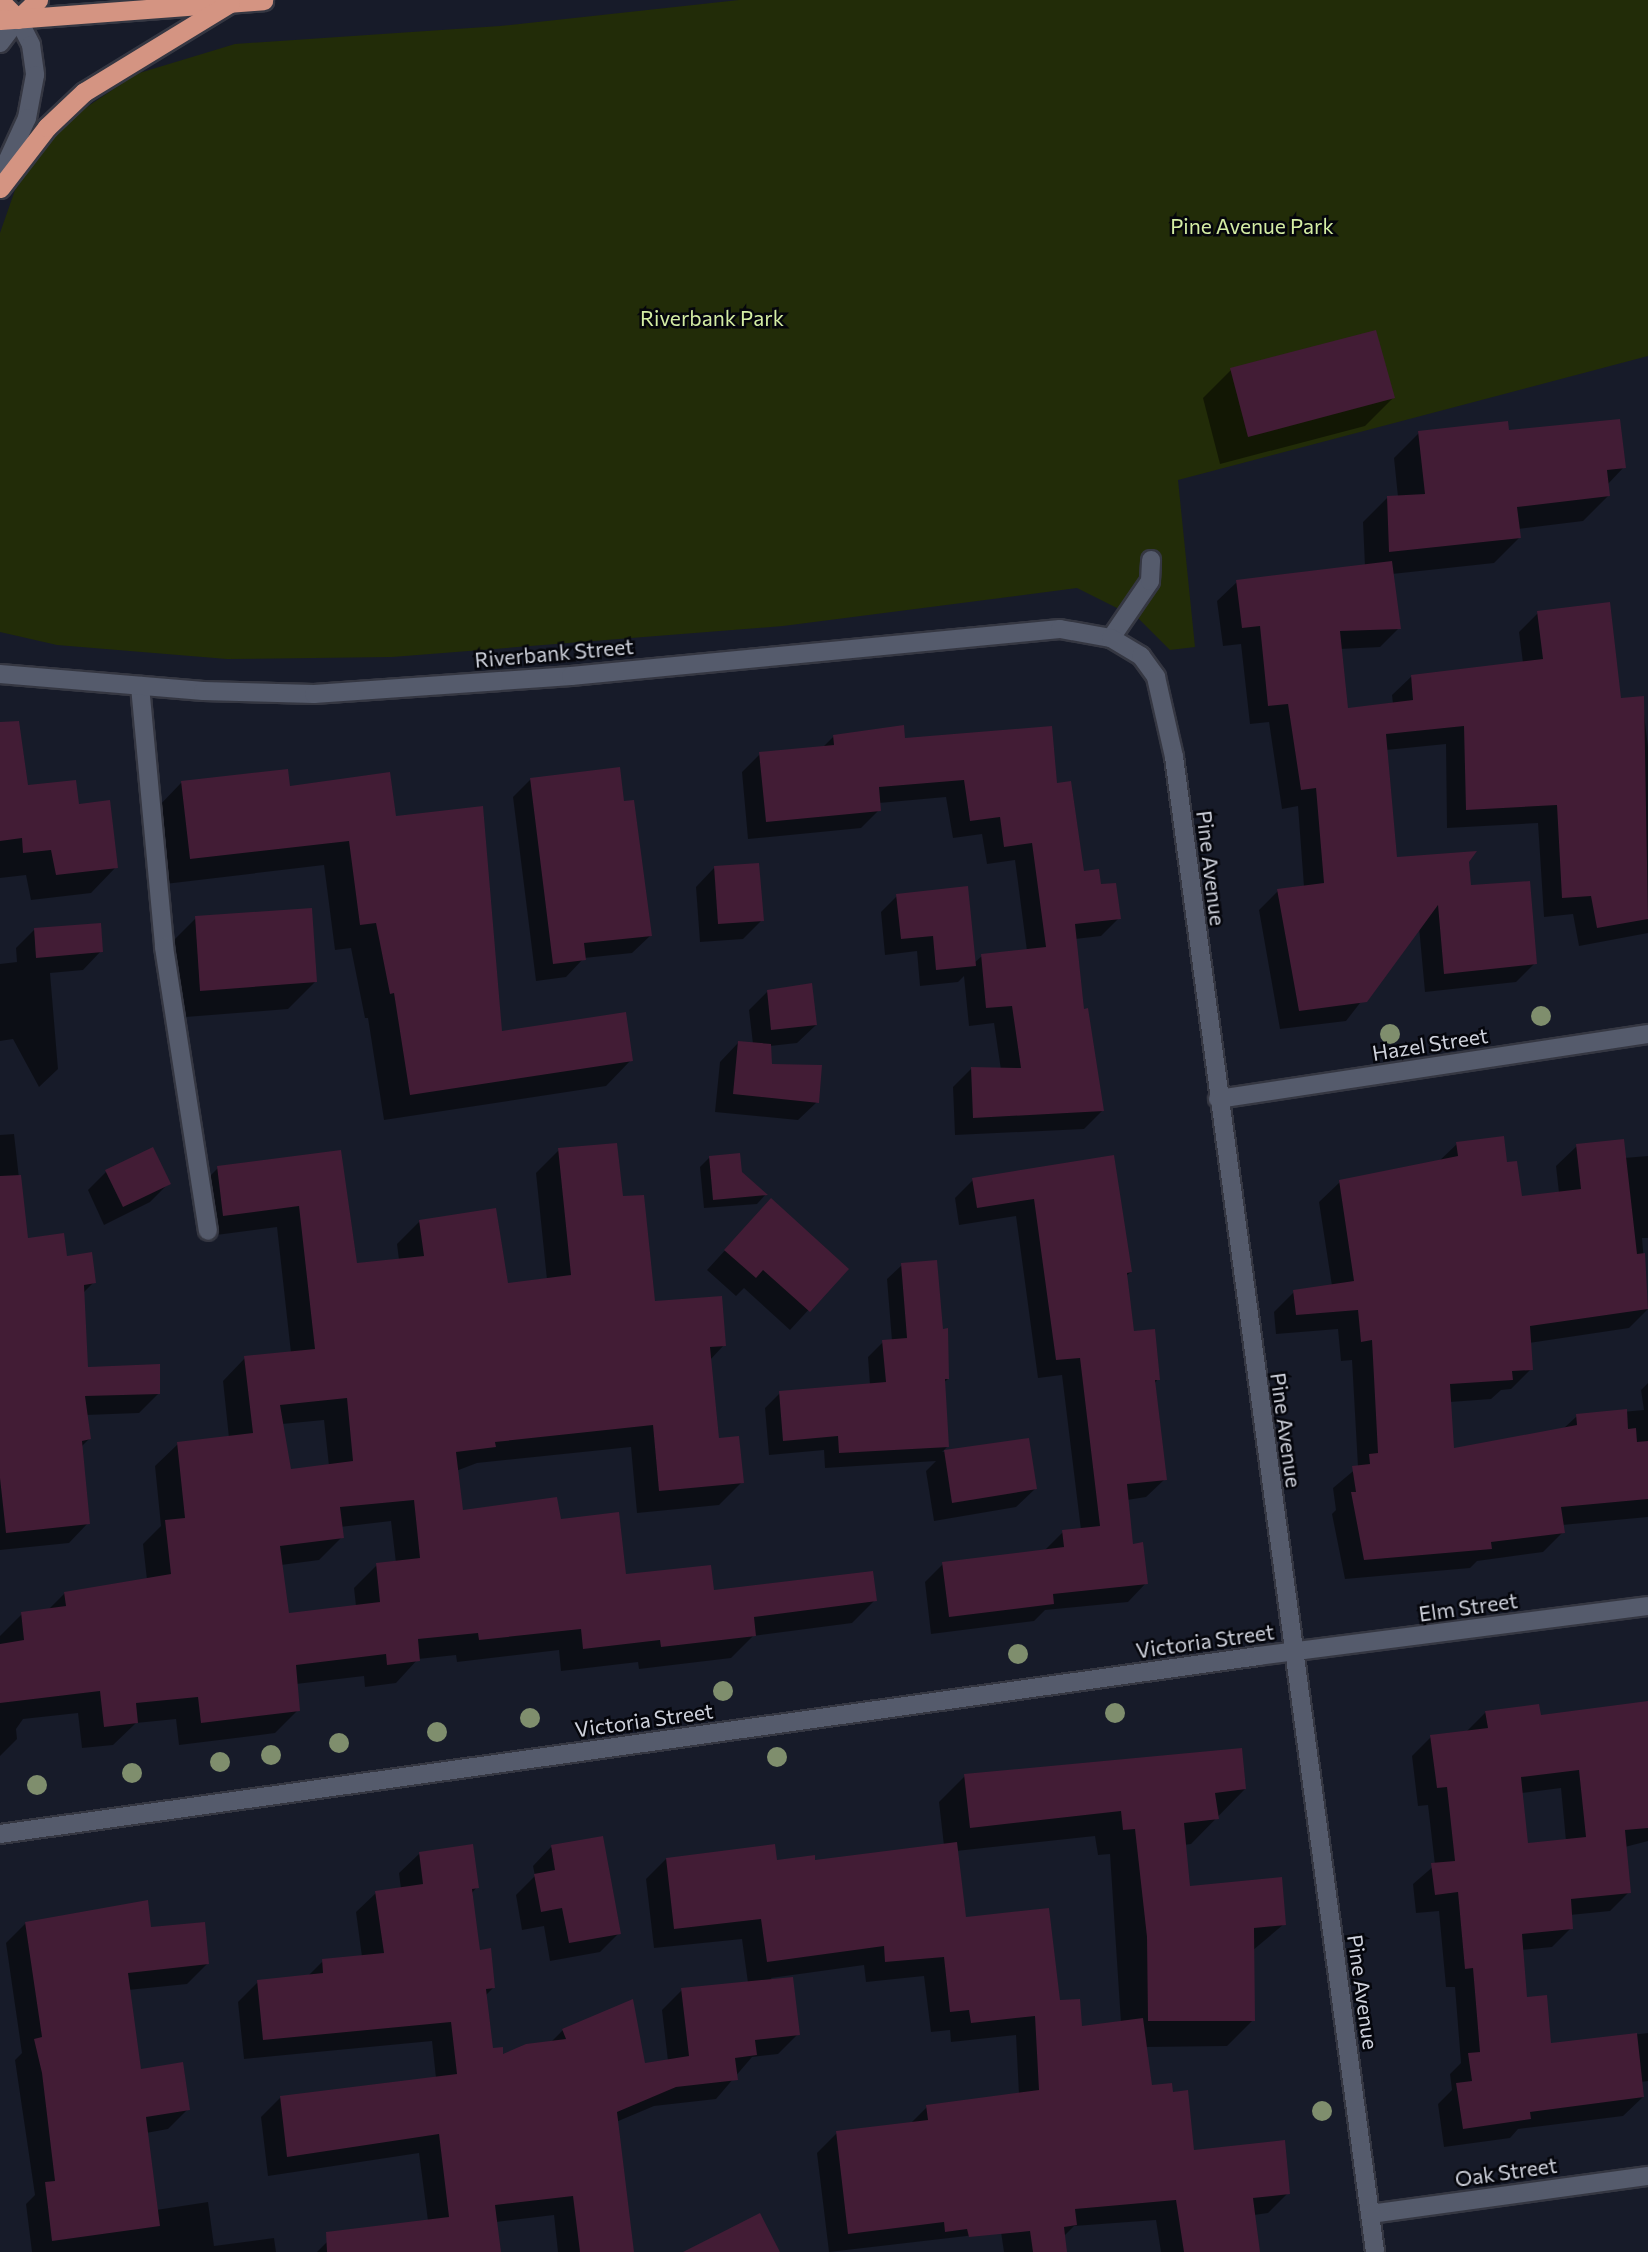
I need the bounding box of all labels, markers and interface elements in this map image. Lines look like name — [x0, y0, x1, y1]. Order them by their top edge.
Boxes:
park label: Pine Avenue Park — [1170, 213, 1334, 239]
park label: Riverbank Park — [640, 305, 784, 331]
street label: Riverbank Street — [473, 633, 635, 673]
street label: Pine Avenue — [1191, 809, 1231, 927]
street label: Hazel Street — [1370, 1022, 1490, 1066]
street label: Pine Avenue — [1265, 1371, 1307, 1489]
street label: Elm Street — [1417, 1588, 1519, 1626]
street label: Victoria Street — [1134, 1619, 1276, 1663]
street label: Victoria Street — [573, 1698, 715, 1742]
street label: Pine Avenue — [1342, 1933, 1384, 2051]
street label: Oak Street — [1453, 2152, 1559, 2192]

